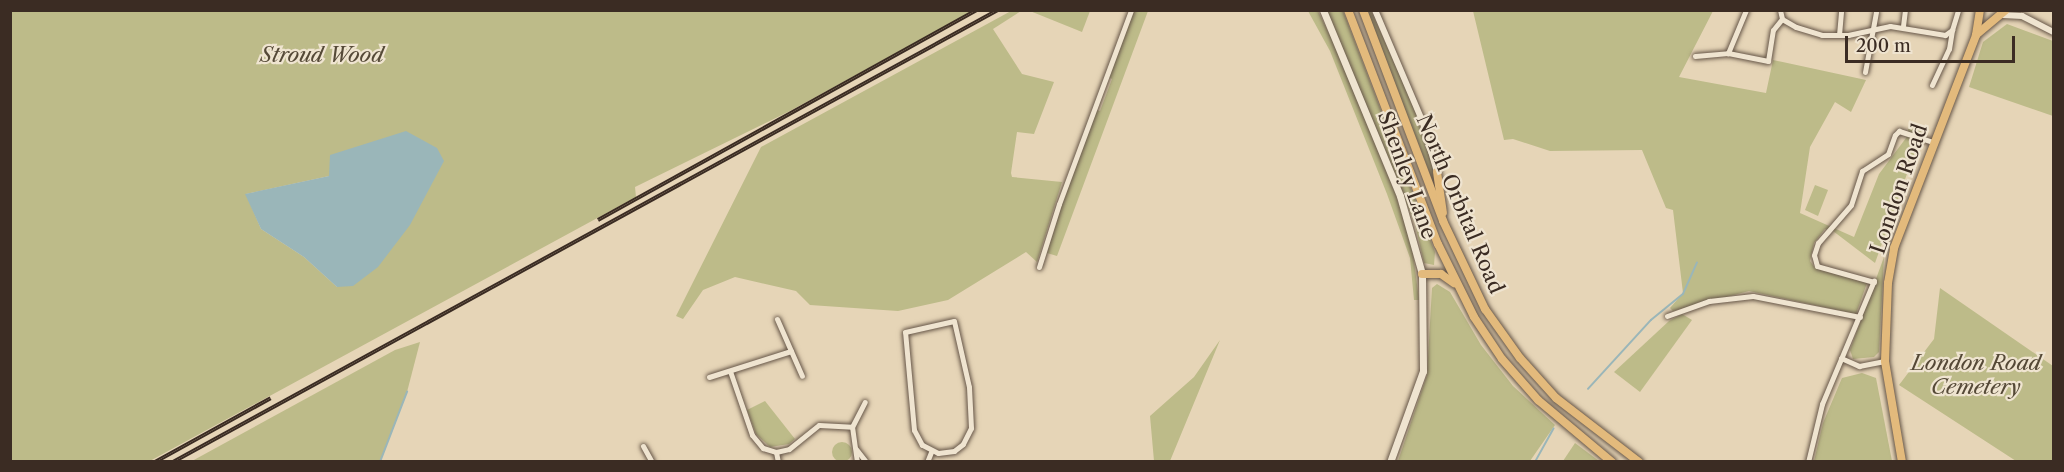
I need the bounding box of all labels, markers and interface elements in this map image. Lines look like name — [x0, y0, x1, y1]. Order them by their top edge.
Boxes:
scale bar — [1848, 24, 2018, 62]
text: 200 m — [1856, 35, 1911, 57]
park label: Stroud Wood — [260, 42, 384, 68]
street label: Shenley Lane — [1372, 107, 1442, 243]
street label: North Orbital Road — [1411, 111, 1509, 297]
street label: London Road — [1865, 121, 1933, 257]
park label: London Road Cemetery — [1911, 350, 2041, 400]

